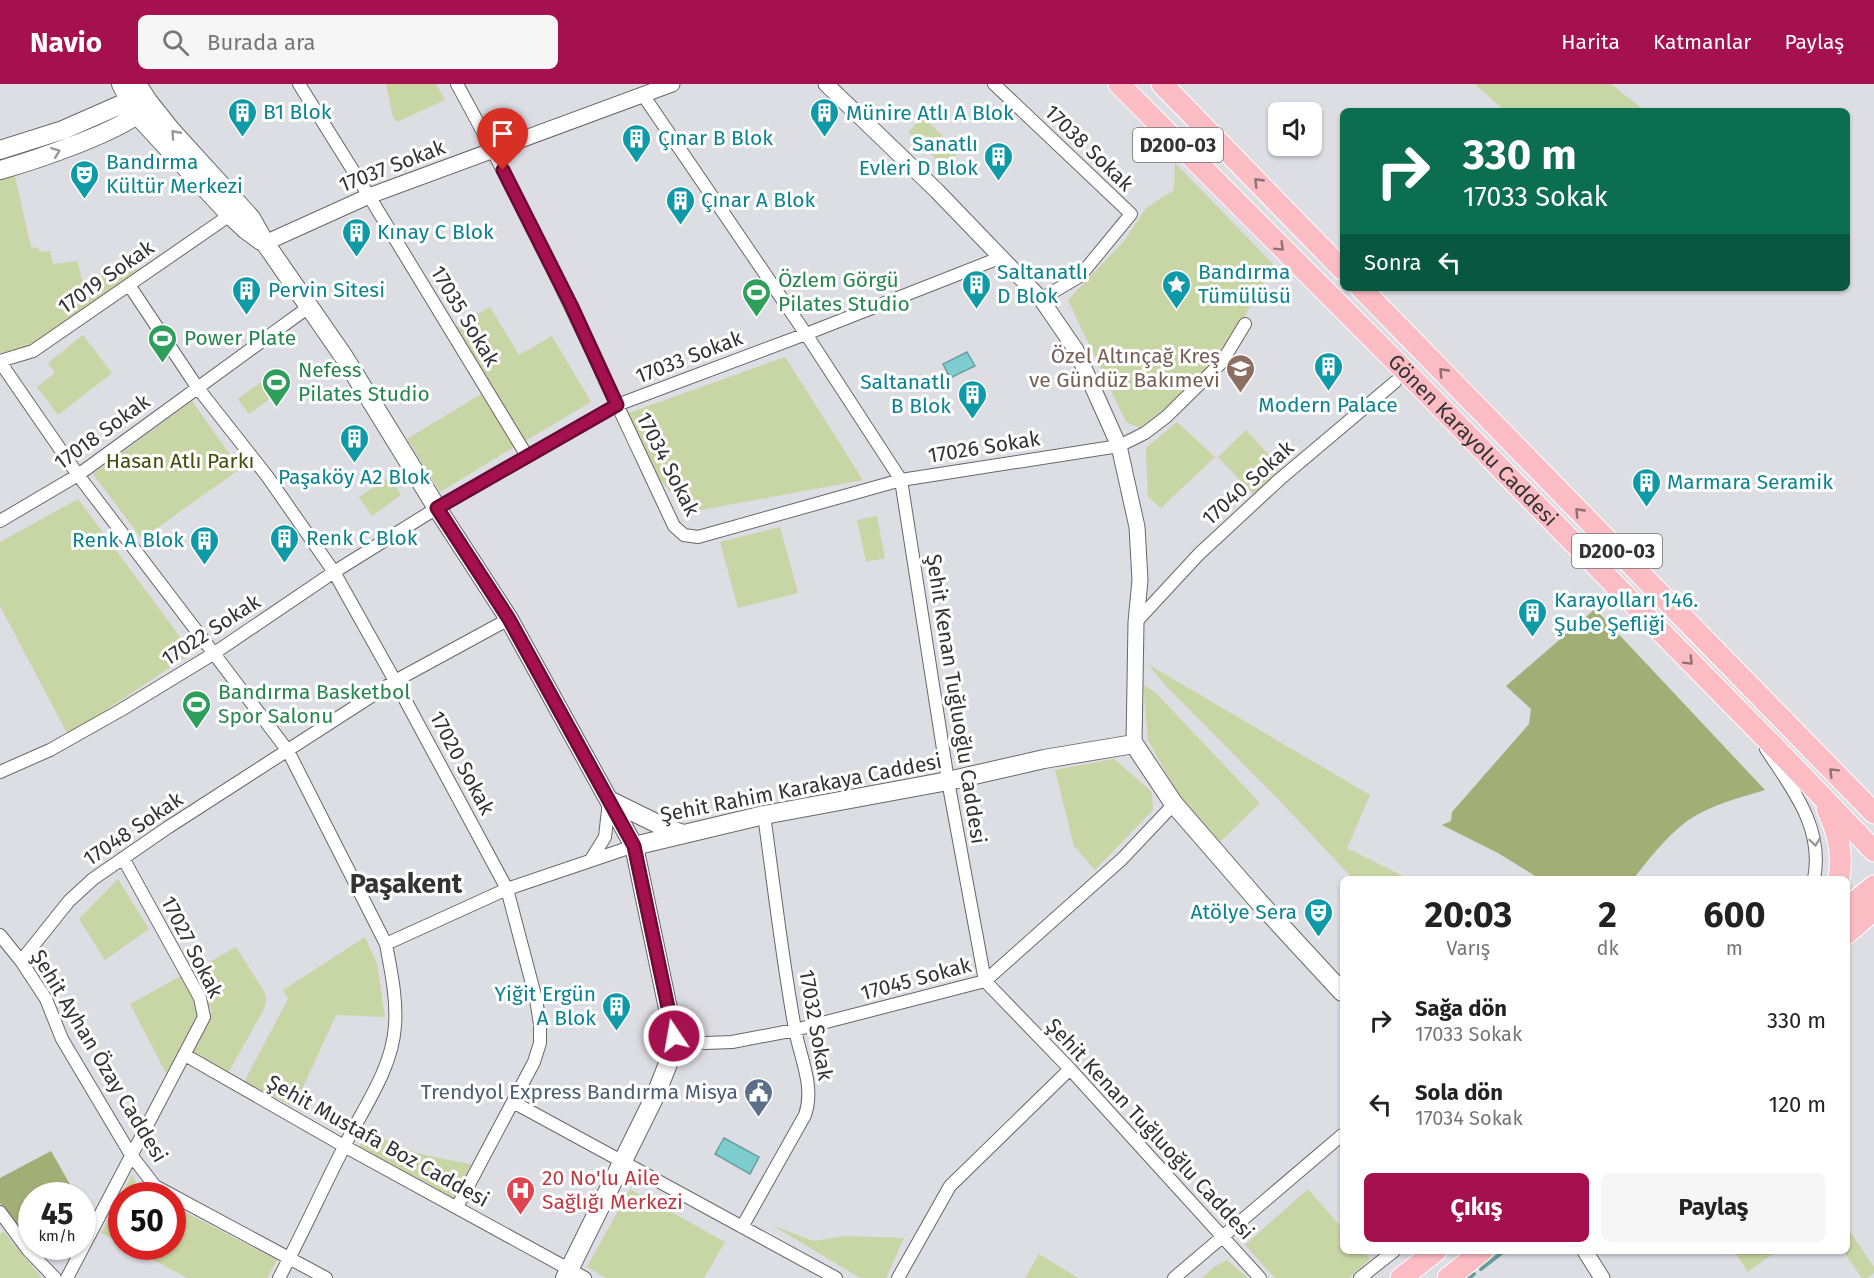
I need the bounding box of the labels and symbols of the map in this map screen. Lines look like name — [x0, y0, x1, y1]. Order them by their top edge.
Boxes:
building icon: B1 Blok — [226, 96, 258, 138]
building icon: Münire Atlı A Blok — [809, 97, 841, 139]
place label: B1 Blok — [263, 99, 332, 125]
street label: 17038 Sokak — [1039, 99, 1139, 197]
place label: Münire Atlı A Blok — [846, 100, 1014, 126]
pin — [477, 108, 528, 170]
building icon: Çınar B Blok — [621, 122, 653, 164]
place label: Çınar B Blok — [658, 125, 773, 151]
road number: D200-03 — [1133, 128, 1223, 162]
one-way arrow — [171, 130, 182, 141]
place label: Sanatlı Evleri D Blok — [859, 131, 978, 181]
street label: 17037 Sokak — [335, 134, 449, 198]
building icon: Sanatlı Evleri D Blok — [983, 140, 1015, 182]
one-way arrow — [50, 147, 61, 159]
place label: Bandırma Kültür Merkezi — [106, 149, 243, 199]
theatre icon: Bandırma Kültür Merkezi — [69, 158, 101, 200]
one-way arrow — [1254, 178, 1265, 189]
building icon: Çınar A Blok — [664, 184, 696, 226]
place label: Çınar A Blok — [701, 187, 815, 213]
building icon: Kınay C Blok — [340, 216, 372, 258]
place label: Kınay C Blok — [377, 219, 494, 245]
street label: 17019 Sokak — [53, 234, 159, 320]
one-way arrow — [1273, 239, 1284, 250]
place label: Saltanatlı D Blok — [997, 259, 1088, 309]
place label: Bandırma Tümülüsü — [1198, 259, 1291, 309]
street label: 17035 Sokak — [425, 261, 505, 371]
place label: Özlem Görgü Pilates Studio — [778, 267, 910, 317]
building icon: Saltanatlı D Blok — [960, 268, 992, 310]
place icon: Bandırma Tümülüsü — [1161, 268, 1193, 310]
building icon: Pervin Sitesi — [231, 274, 263, 316]
sports icon: Özlem Görgü Pilates Studio — [741, 276, 773, 318]
place label: Pervin Sitesi — [268, 277, 385, 303]
sports icon: Power Plate — [147, 322, 179, 364]
place label: Power Plate — [184, 325, 296, 351]
street label: 17033 Sokak — [632, 325, 746, 389]
place label: Özel Altınçağ Kreş ve Gündüz Bakımevi — [1029, 343, 1220, 393]
street label: Gönen Karayolu Caddesi — [1383, 349, 1563, 532]
building icon: Modern Palace — [1312, 350, 1344, 392]
school or university icon: Özel Altınçağ Kreş ve Gündüz Bakımevi — [1225, 352, 1257, 394]
place label: Nefess Pilates Studio — [298, 357, 430, 407]
sports icon: Nefess Pilates Studio — [261, 366, 293, 408]
one-way arrow — [1440, 368, 1451, 379]
place label: Saltanatlı B Blok — [860, 369, 951, 419]
building icon: Saltanatlı B Blok — [956, 378, 988, 420]
street label: 17018 Sokak — [49, 388, 155, 475]
place label: Modern Palace — [1258, 392, 1398, 418]
street label: 17034 Sokak — [631, 408, 705, 521]
building icon: Paşaköy A2 Blok — [338, 422, 370, 464]
street label: 17026 Sokak — [926, 425, 1042, 469]
street label: 17040 Sokak — [1197, 435, 1299, 531]
park label: Hasan Atlı Parkı — [106, 448, 254, 474]
place label: Paşaköy A2 Blok — [278, 464, 430, 490]
building icon: Marmara Seramik — [1630, 466, 1662, 508]
place label: Marmara Seramik — [1667, 469, 1833, 495]
one-way arrow — [1576, 508, 1587, 519]
building icon: Renk C Blok — [269, 522, 301, 564]
building icon: Renk A Blok — [189, 524, 221, 566]
place label: Renk C Blok — [306, 525, 418, 551]
place label: Renk A Blok — [72, 527, 184, 553]
road number: D200-03 — [1572, 534, 1662, 568]
street label: Şehit Kenan Tuğluoğlu Caddesi — [920, 552, 992, 846]
place label: Karayolları 146. Şube Şefliği — [1554, 587, 1698, 637]
street label: 17022 Sokak — [157, 588, 265, 671]
building icon: Karayolları 146. Şube Şefliği — [1517, 596, 1549, 638]
one-way arrow — [1682, 653, 1693, 664]
place label: Bandırma Basketbol Spor Salonu — [218, 679, 410, 729]
sports icon: Bandırma Basketbol Spor Salonu — [181, 688, 213, 730]
street label: 17020 Sokak — [424, 707, 500, 819]
street label: Şehit Rahim Karakaya Caddesi — [658, 748, 944, 828]
one-way arrow — [1829, 768, 1840, 779]
street label: 17048 Sokak — [78, 786, 188, 872]
one-way arrow — [1808, 837, 1820, 846]
district label: Paşakent — [350, 868, 463, 900]
street label: 17027 Sokak — [155, 892, 229, 1003]
theatre icon: Atölye Sera — [1302, 896, 1334, 938]
place label: Atölye Sera — [1191, 899, 1297, 925]
street label: Şehit Ayhan Özay Caddesi — [25, 945, 173, 1167]
street label: 17045 Sokak — [858, 952, 974, 1006]
street label: 17032 Sokak — [793, 967, 839, 1083]
place label: Yiğit Ergün A Blok — [494, 981, 596, 1031]
building icon: Yiğit Ergün A Blok — [601, 990, 633, 1032]
position arrow — [642, 1004, 706, 1068]
street label: Şehit Kenan Tuğluoğlu Caddesi — [1040, 1013, 1260, 1245]
street label: Şehit Mustafa Boz Caddesi — [262, 1069, 494, 1213]
public building icon: Trendyol Express Bandırma Misya — [743, 1076, 775, 1118]
place label: Trendyol Express Bandırma Misya — [421, 1079, 738, 1105]
place label: 20 No'lu Aile Sağlığı Merkezi — [542, 1165, 683, 1215]
hospital icon: 20 No'lu Aile Sağlığı Merkezi — [505, 1174, 537, 1216]
speed limit sign: 50 — [108, 1182, 186, 1260]

